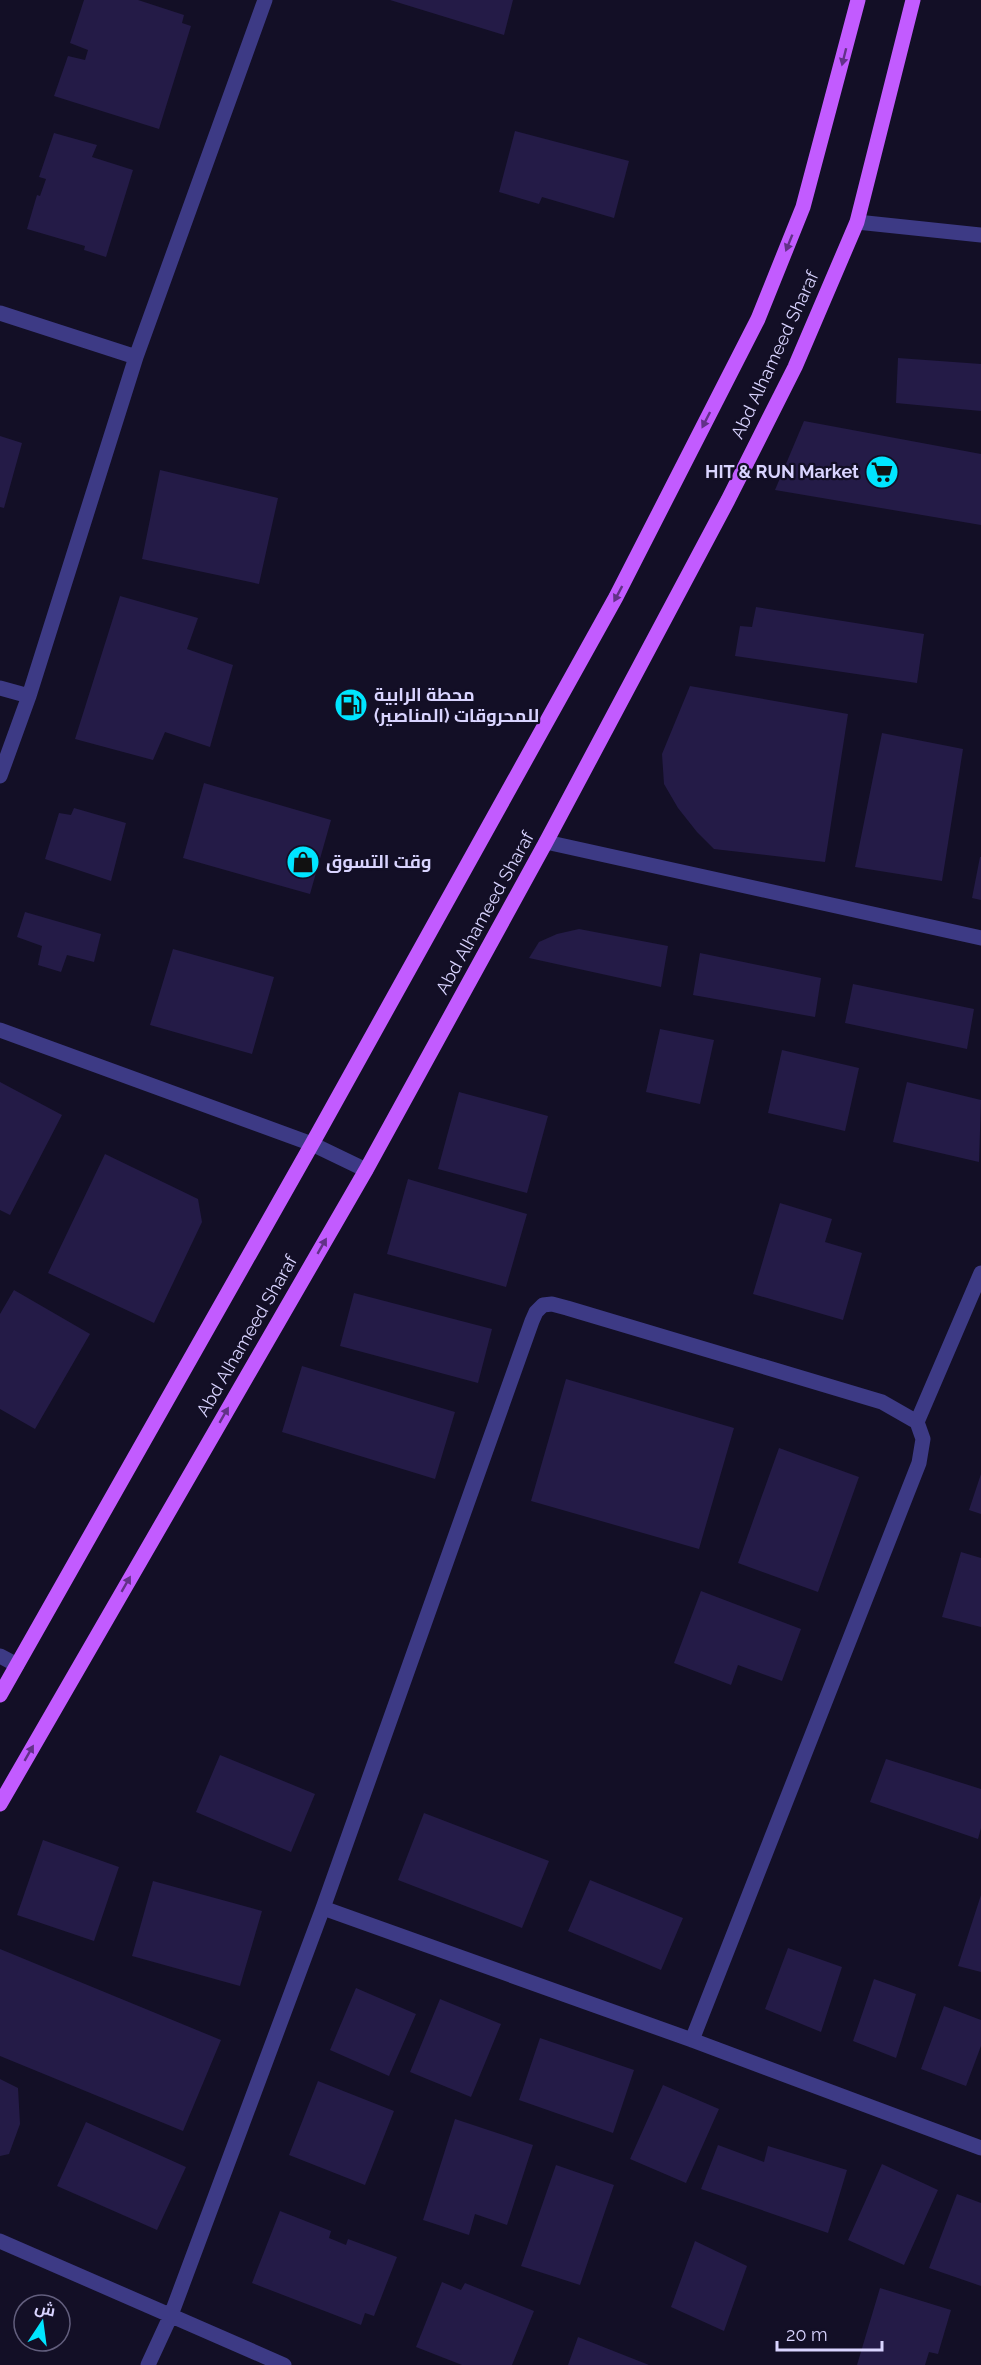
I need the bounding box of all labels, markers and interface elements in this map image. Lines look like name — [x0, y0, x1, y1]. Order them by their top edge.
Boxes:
one-way arrow — [839, 48, 848, 66]
one-way arrow — [784, 235, 794, 253]
street label: Abd Alhameed Sharaf — [726, 267, 823, 442]
one-way arrow — [702, 411, 712, 429]
supermarket icon: HIT & RUN Market — [864, 454, 900, 490]
place label: HIT & RUN Market — [705, 461, 859, 482]
one-way arrow — [613, 585, 622, 602]
place label: محطة الرابية للمحروقات (المناصير) — [374, 684, 539, 727]
fuel station icon: محطة الرابية للمحروقات (المناصير) — [333, 687, 369, 723]
street label: Abd Alhameed Sharaf — [431, 827, 539, 998]
shop icon: وقت التسوق — [285, 844, 321, 880]
place label: وقت التسوق — [326, 851, 431, 873]
one-way arrow — [316, 1238, 326, 1255]
street label: Abd Alhameed Sharaf — [192, 1251, 302, 1420]
one-way arrow — [219, 1406, 229, 1423]
one-way arrow — [121, 1576, 132, 1592]
one-way arrow — [24, 1744, 34, 1761]
north arrow — [12, 2293, 72, 2353]
text: ش — [33, 2297, 57, 2320]
scale bar — [777, 2314, 882, 2352]
text: 20 m — [786, 2324, 828, 2345]

